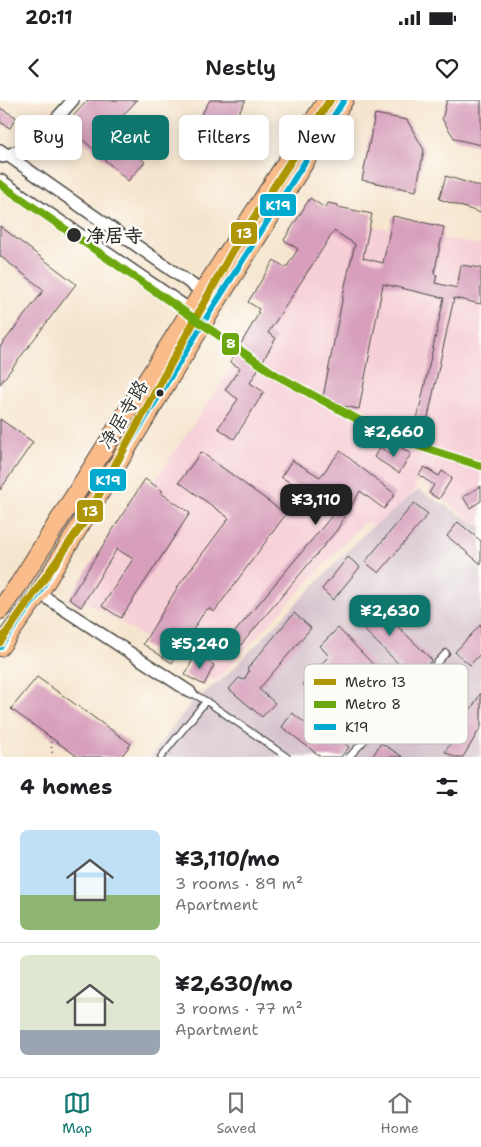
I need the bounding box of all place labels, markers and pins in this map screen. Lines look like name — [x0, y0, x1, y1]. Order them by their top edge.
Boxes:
place label: 净居寺 — [86, 223, 143, 248]
marker: 净居寺 — [65, 226, 83, 244]
unlabelled marker — [155, 388, 165, 398]
pin: ¥2,660 — [353, 416, 435, 458]
pin: ¥3,110 — [275, 484, 357, 526]
pin: ¥2,630 — [349, 594, 431, 637]
pin: ¥5,240 — [159, 628, 241, 670]

